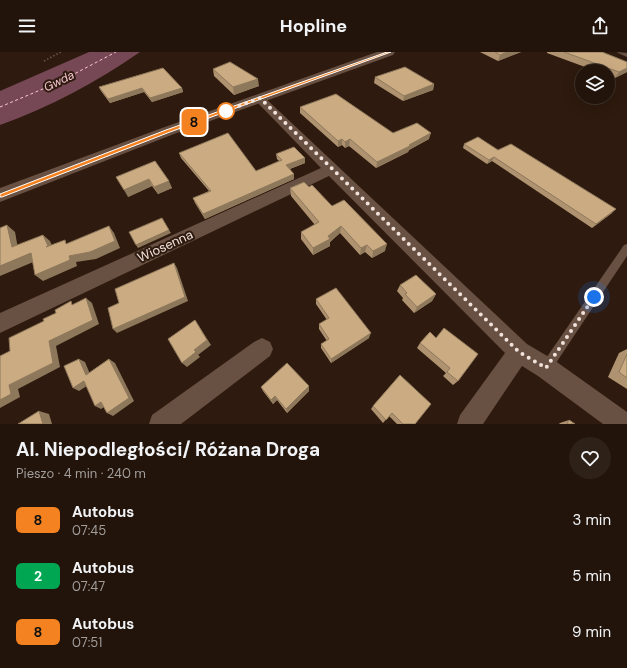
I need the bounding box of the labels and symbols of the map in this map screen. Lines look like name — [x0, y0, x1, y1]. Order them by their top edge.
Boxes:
water label: Gwda — [41, 67, 77, 95]
unlabelled marker — [217, 102, 235, 120]
line badge: 8 — [181, 109, 207, 135]
street label: Wiosenna — [135, 226, 195, 266]
your location — [584, 287, 604, 307]

